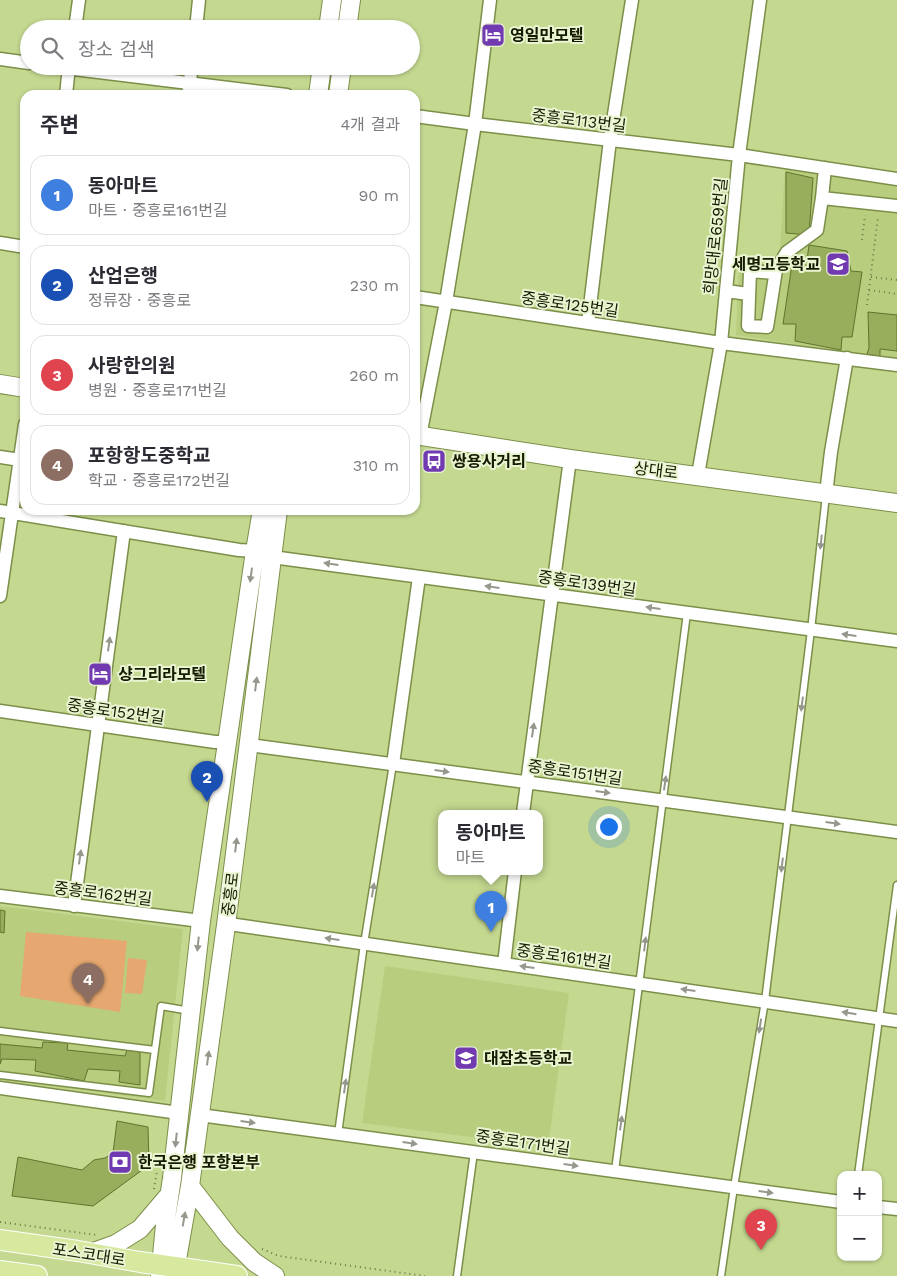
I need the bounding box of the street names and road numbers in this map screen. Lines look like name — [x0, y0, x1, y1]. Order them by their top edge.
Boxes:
street label: 중흥로113번길 — [530, 105, 627, 136]
street label: 희망대로659번길 — [700, 177, 731, 295]
street label: 중흥로125번길 — [520, 288, 620, 321]
street label: 상대로 — [633, 458, 679, 483]
street label: 중흥로139번길 — [537, 567, 637, 600]
street label: 중흥로152번길 — [66, 695, 166, 728]
street label: 중흥로151번길 — [526, 756, 623, 789]
street label: 중흥로 — [218, 871, 243, 917]
street label: 중흥로162번길 — [53, 878, 153, 909]
street label: 중흥로161번길 — [515, 940, 613, 973]
street label: 중흥로171번길 — [475, 1126, 571, 1159]
street label: 포스코대로 — [51, 1239, 127, 1270]

